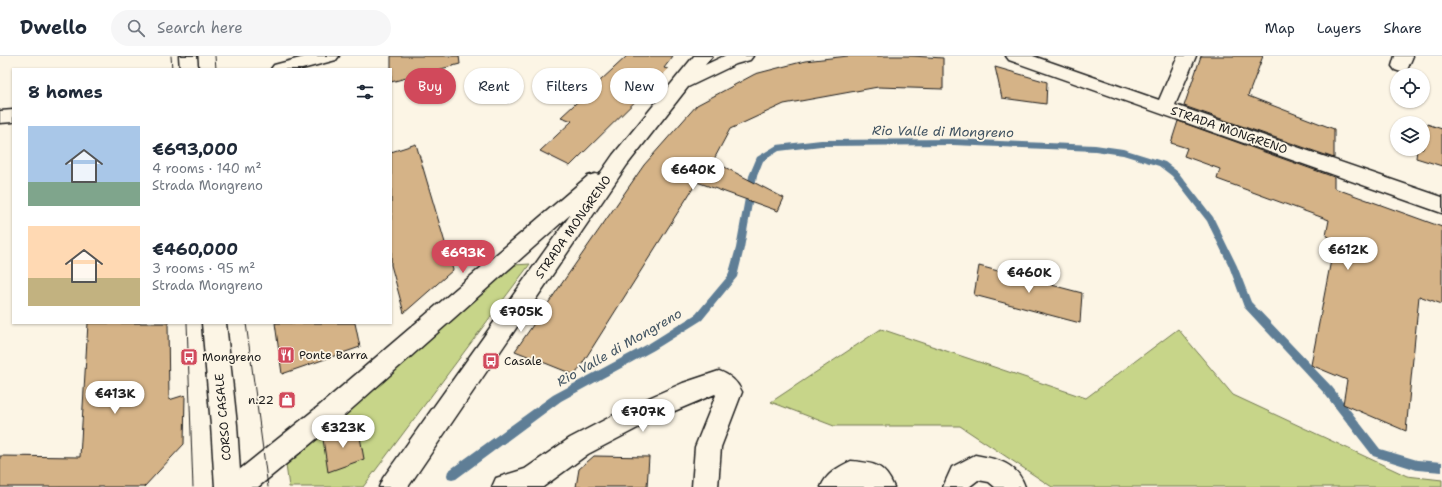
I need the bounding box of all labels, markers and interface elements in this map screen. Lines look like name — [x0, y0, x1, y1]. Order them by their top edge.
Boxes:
search box — [111, 10, 391, 46]
text: Dwello — [20, 15, 87, 40]
icon: search — [125, 17, 147, 39]
text: Search here — [157, 18, 243, 38]
text: Map — [1265, 19, 1295, 37]
text: Layers — [1317, 19, 1361, 37]
text: Share — [1383, 19, 1422, 37]
chip: Buy — [404, 68, 456, 104]
chip: Rent — [464, 68, 524, 104]
chip: Filters — [532, 68, 602, 104]
chip: New — [610, 68, 668, 104]
map controls — [1390, 68, 1430, 156]
button: locate — [1390, 68, 1430, 108]
text: 8 homes — [28, 81, 103, 103]
icon: filters — [354, 81, 376, 103]
street label: STRADA MONGRENO — [1168, 102, 1290, 158]
button: layers — [1390, 116, 1430, 156]
water label: Rio Valle di Mongreno — [872, 122, 1014, 141]
text: €693,000 — [152, 138, 238, 160]
icon: home — [60, 142, 108, 190]
pin: €640K — [665, 157, 721, 191]
text: 4 rooms · 140 m² — [152, 160, 261, 177]
text: €640K — [670, 161, 716, 178]
street label: STRADA MONGRENO — [531, 172, 615, 282]
text: Strada Mongreno — [152, 177, 263, 194]
pin: €612K — [1320, 237, 1376, 271]
text: €460,000 — [152, 238, 238, 260]
pin: €693K — [435, 240, 491, 274]
text: €612K — [1328, 241, 1368, 258]
icon: home — [60, 242, 108, 290]
text: €693K — [441, 244, 485, 261]
text: 3 rooms · 95 m² — [152, 260, 255, 277]
pin: €460K — [1001, 260, 1057, 294]
text: €460K — [1006, 264, 1052, 281]
text: Strada Mongreno — [152, 277, 263, 294]
pin: €705K — [493, 299, 549, 333]
text: €705K — [499, 303, 543, 320]
water label: Rio Valle di Mongreno — [554, 305, 685, 390]
restaurant icon: Ponte Barra — [276, 345, 296, 365]
bus stop icon: Mongreno — [179, 347, 199, 367]
place label: Ponte Barra — [299, 347, 368, 363]
place label: Mongreno — [202, 349, 261, 365]
bus stop icon: Casale — [481, 351, 501, 371]
place label: Casale — [504, 353, 542, 369]
street label: CORSO CASALE — [211, 373, 235, 461]
pin: €413K — [87, 381, 143, 415]
text: €413K — [95, 385, 136, 402]
shop icon: n.22 — [277, 390, 297, 410]
place label: n.22 — [248, 392, 274, 408]
pin: €707K — [615, 399, 671, 433]
text: €707K — [621, 403, 665, 420]
pin: €323K — [315, 415, 371, 449]
text: €323K — [321, 419, 365, 436]

